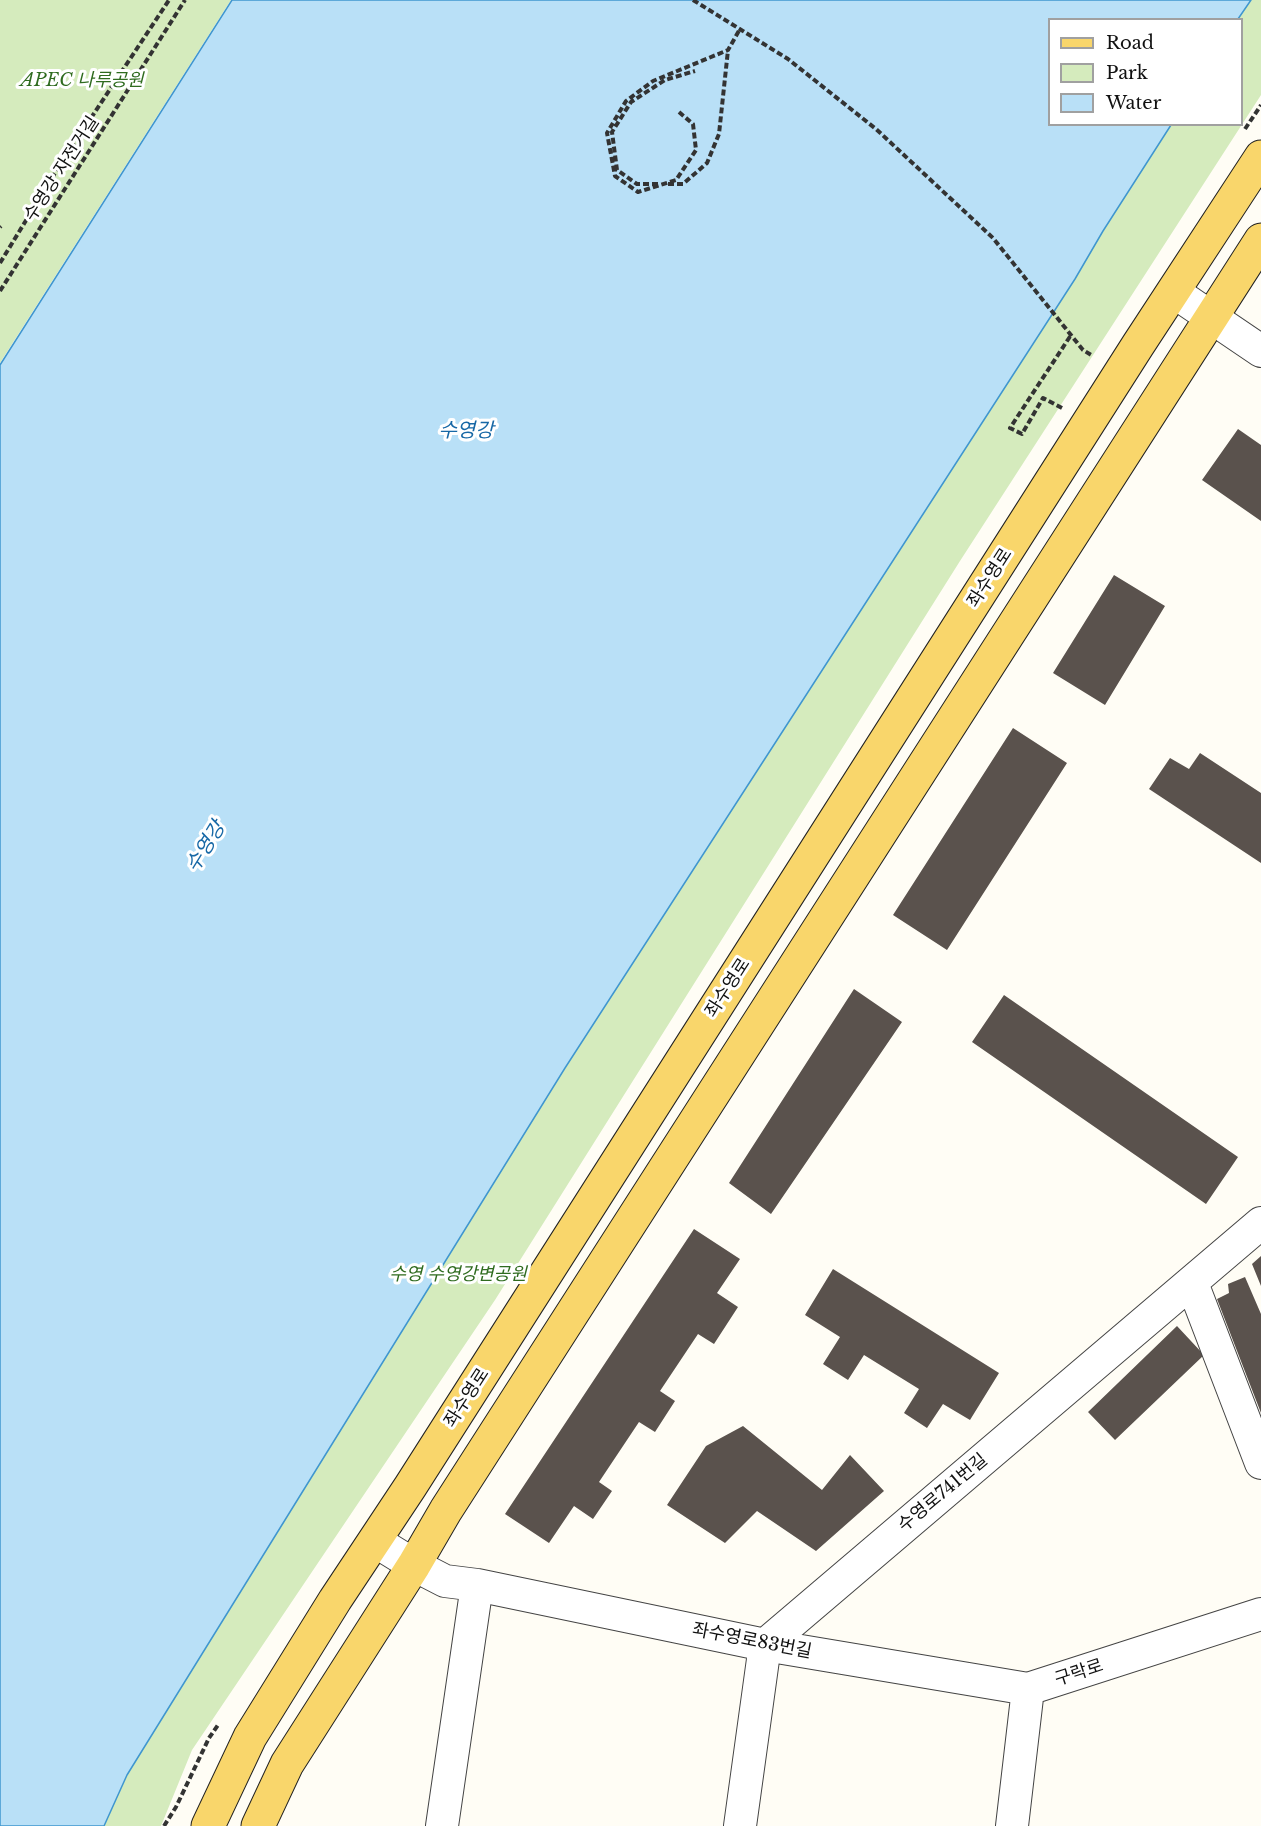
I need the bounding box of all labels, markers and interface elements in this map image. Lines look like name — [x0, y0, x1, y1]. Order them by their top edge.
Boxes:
legend — [1048, 18, 1243, 126]
text: Road — [1106, 32, 1154, 54]
text: Park — [1106, 62, 1148, 84]
park label: APEC 나루공원 — [20, 70, 144, 92]
text: Water — [1106, 92, 1161, 114]
street label: 수영강 자전거길 — [20, 112, 104, 226]
water label: 수영강 — [438, 419, 494, 443]
street label: 좌수영로 — [963, 544, 1017, 612]
water label: 수영강 — [181, 817, 231, 877]
street label: 좌수영로 — [701, 954, 755, 1022]
park label: 수영 수영강변공원 — [389, 1264, 527, 1286]
street label: 좌수영로 — [440, 1364, 494, 1432]
street label: 수영로741번길 — [894, 1449, 992, 1537]
street label: 좌수영로83번길 — [690, 1619, 814, 1663]
street label: 구락로 — [1052, 1655, 1106, 1691]

